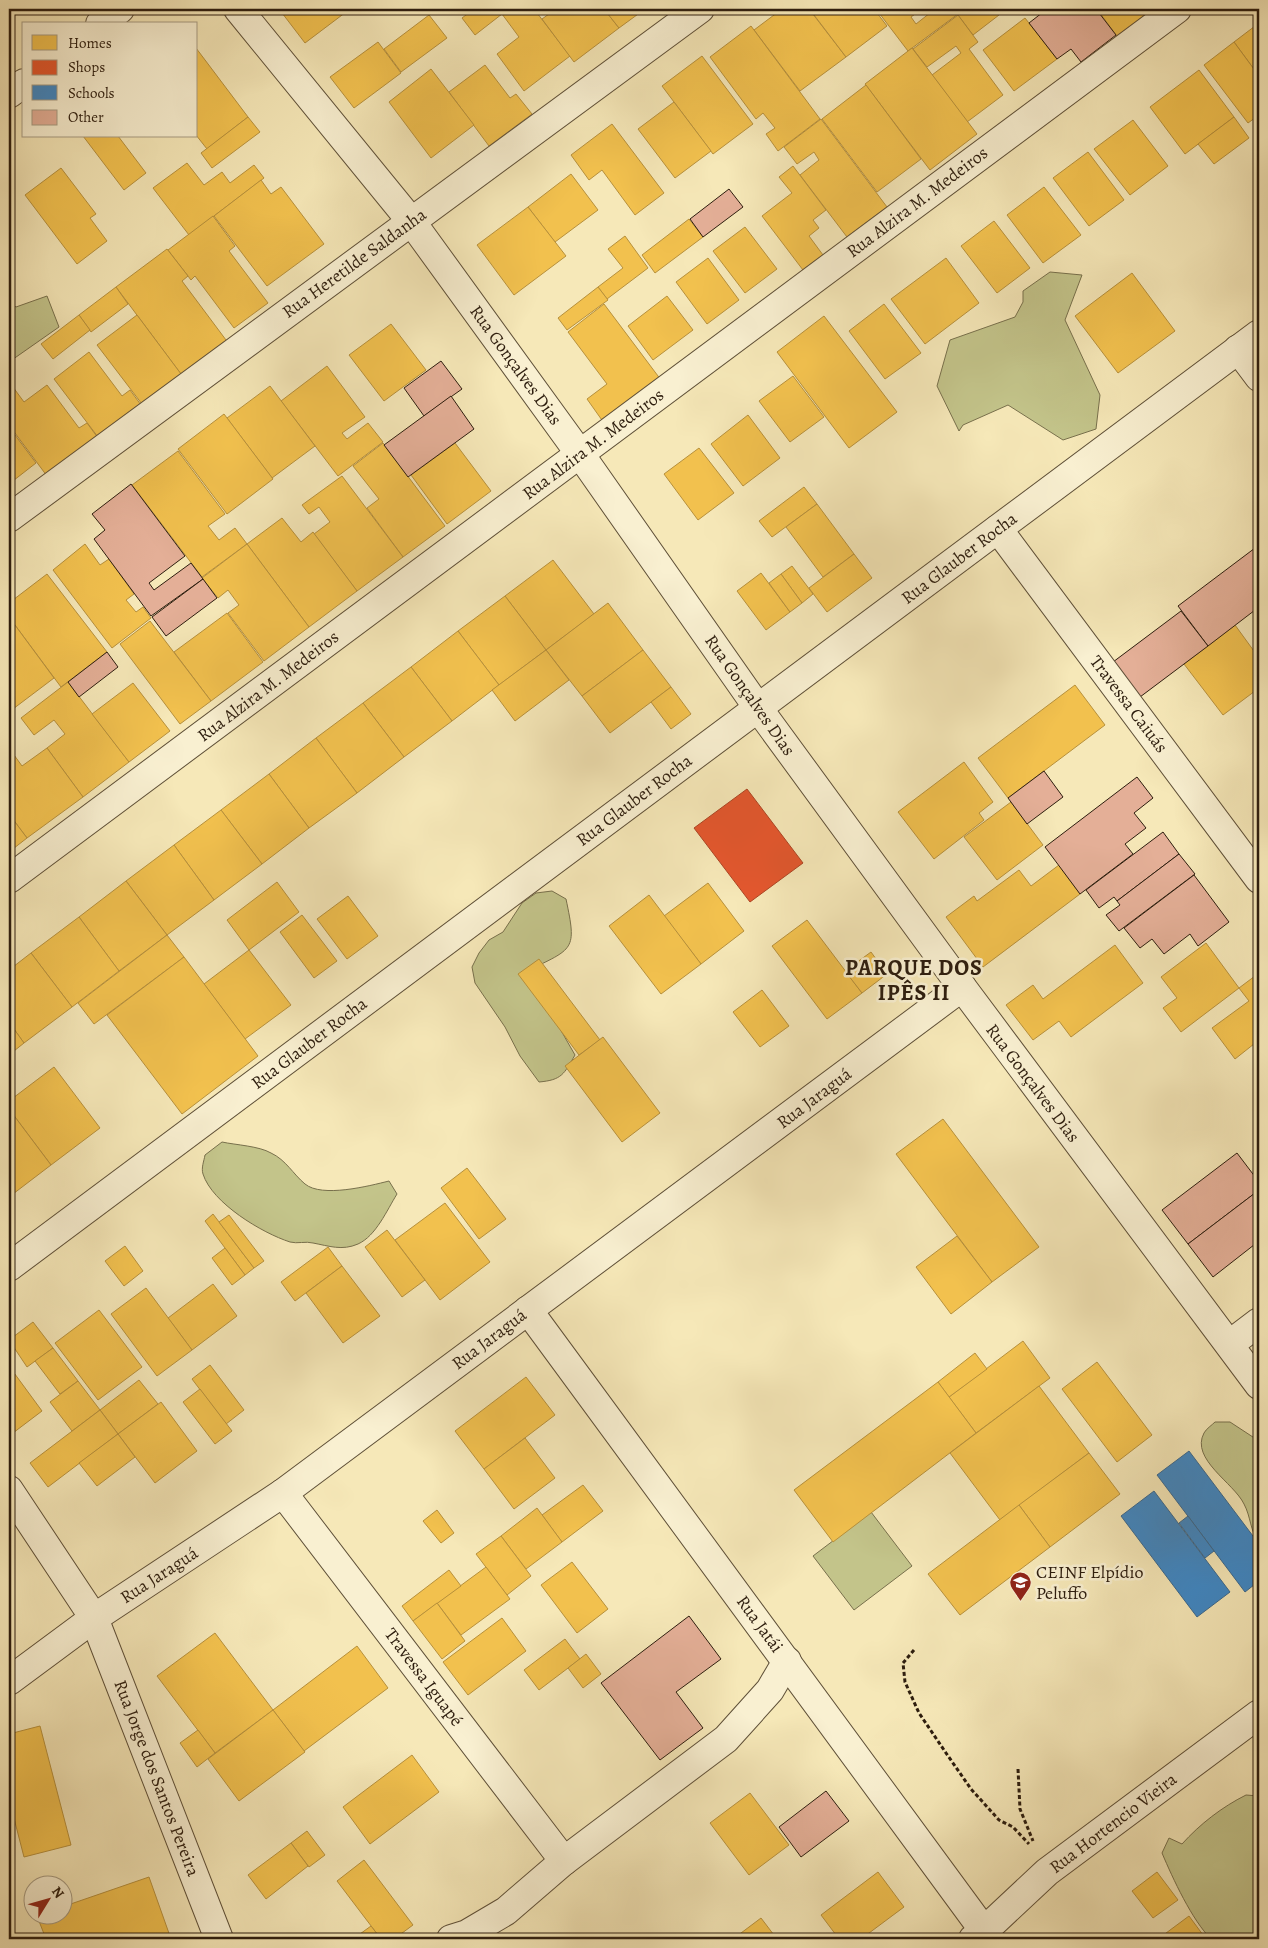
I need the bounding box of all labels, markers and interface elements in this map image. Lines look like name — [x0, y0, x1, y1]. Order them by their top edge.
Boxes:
legend — [22, 22, 198, 138]
text: Homes — [68, 33, 112, 53]
text: Shops — [68, 57, 105, 77]
text: Schools — [68, 83, 115, 103]
text: Other — [68, 107, 104, 127]
street label: Rua Alzira M. Medeiros — [841, 141, 993, 263]
street label: Rua Heretilde Saldanha — [277, 202, 431, 323]
street label: Rua Gonçalves Dias — [464, 300, 568, 430]
street label: Rua Alzira M. Medeiros — [517, 383, 669, 505]
street label: Rua Glauber Rocha — [896, 506, 1022, 609]
street label: Rua Alzira M. Medeiros — [192, 625, 344, 747]
street label: Rua Gonçalves Dias — [699, 630, 801, 760]
street label: Travessa Caiuás — [1084, 650, 1174, 758]
street label: Rua Glauber Rocha — [571, 748, 697, 851]
district label: PARQUE DOS IPÊS II — [845, 953, 983, 1008]
street label: Rua Glauber Rocha — [246, 991, 372, 1094]
street label: Rua Gonçalves Dias — [980, 1019, 1086, 1147]
street label: Rua Jaraguá — [772, 1062, 857, 1134]
street label: Rua Jaraguá — [447, 1303, 532, 1375]
street label: Rua Jaraguá — [116, 1541, 203, 1609]
place label: CEINF Elpídio Peluffo — [1036, 1560, 1143, 1605]
school or university icon: CEINF Elpídio Peluffo — [1008, 1570, 1032, 1601]
street label: Rua Jatái — [731, 1591, 789, 1657]
street label: Travessa Iguapé — [379, 1623, 469, 1731]
street label: Rua Jorge dos Santos Pereira — [108, 1676, 206, 1880]
street label: Rua Hortencio Vieira — [1044, 1767, 1182, 1879]
north arrow — [22, 1876, 72, 1926]
text: N — [47, 1883, 69, 1902]

